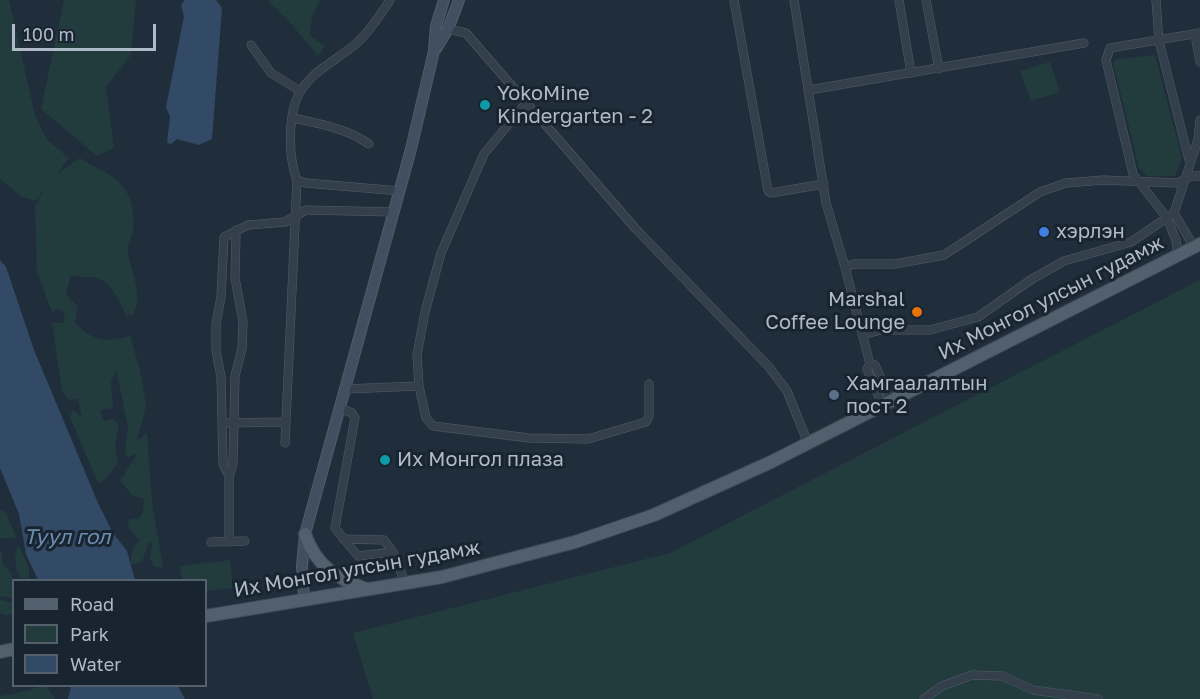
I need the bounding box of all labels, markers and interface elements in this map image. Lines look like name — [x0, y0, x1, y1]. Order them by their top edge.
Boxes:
scale bar — [15, 12, 159, 50]
text: 100 m — [23, 23, 74, 45]
place label: YokoMine Kindergarten - 2 — [497, 82, 653, 129]
marker: YokoMine Kindergarten - 2 — [478, 98, 492, 112]
place label: хэрлэн — [1056, 220, 1125, 244]
marker: хэрлэн — [1037, 225, 1051, 239]
street label: Их Монгол улсын гудамж — [934, 231, 1168, 365]
place label: Marshal Coffee Lounge — [765, 288, 905, 335]
marker: Marshal Coffee Lounge — [910, 305, 924, 319]
place label: Хамгаалалтын пост 2 — [846, 372, 987, 419]
marker: Хамгаалалтын пост 2 — [827, 388, 841, 402]
place label: Их Монгол плаза — [397, 448, 564, 472]
marker: Их Монгол плаза — [378, 453, 392, 467]
water label: Туул гол — [24, 524, 110, 550]
street label: Их Монгол улсын гудамж — [232, 536, 482, 602]
legend — [12, 579, 207, 687]
text: Road — [70, 593, 114, 615]
text: Park — [70, 623, 109, 645]
text: Water — [70, 653, 121, 675]

